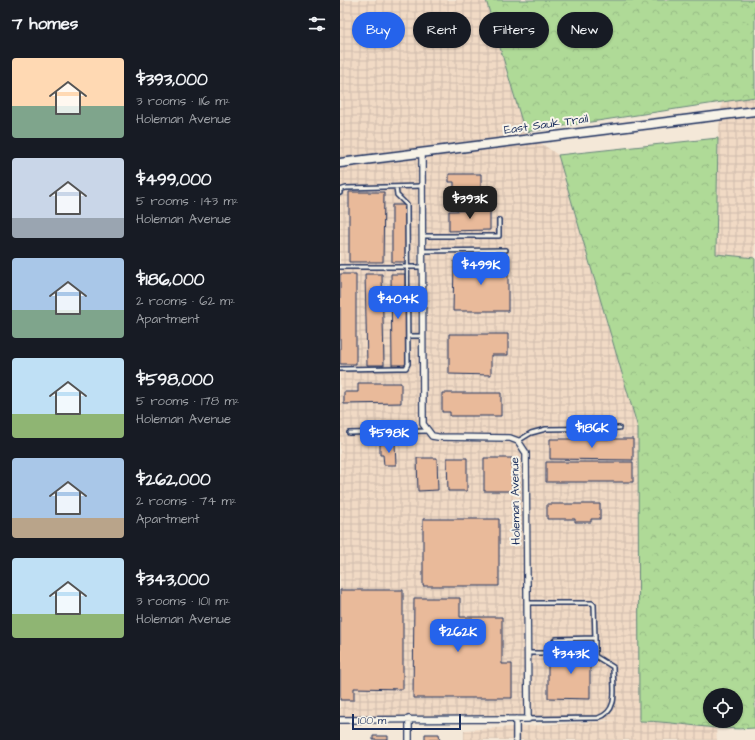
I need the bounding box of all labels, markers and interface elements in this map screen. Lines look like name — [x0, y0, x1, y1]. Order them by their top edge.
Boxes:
text: 7 homes — [12, 12, 78, 36]
chip: Buy — [352, 12, 405, 48]
chip: Rent — [413, 12, 471, 48]
chip: Filters — [479, 12, 549, 48]
chip: New — [557, 12, 613, 48]
icon: filters — [306, 13, 328, 35]
text: $393,000 — [136, 68, 208, 92]
icon: home — [44, 74, 92, 122]
text: 3 rooms · 116 m² — [136, 92, 230, 110]
text: Holeman Avenue — [136, 110, 231, 128]
street label: East Sauk Trail — [503, 110, 589, 139]
text: $499,000 — [136, 168, 212, 192]
icon: home — [44, 174, 92, 222]
pin: $393K — [442, 186, 498, 220]
text: $393K — [452, 190, 488, 208]
text: 5 rooms · 143 m² — [136, 192, 238, 210]
text: Holeman Avenue — [136, 210, 231, 228]
pin: $499K — [453, 252, 509, 286]
text: $499K — [462, 256, 500, 274]
text: $186,000 — [136, 268, 205, 292]
icon: home — [44, 274, 92, 322]
pin: $404K — [370, 286, 426, 320]
text: $404K — [377, 290, 419, 308]
text: 2 rooms · 62 m² — [136, 292, 235, 310]
text: Apartment — [136, 310, 200, 328]
text: $598,000 — [136, 368, 213, 392]
icon: home — [44, 374, 92, 422]
text: 5 rooms · 178 m² — [136, 392, 239, 410]
text: Holeman Avenue — [136, 410, 231, 428]
pin: $186K — [564, 415, 620, 449]
text: $186K — [575, 419, 609, 437]
pin: $598K — [361, 420, 417, 454]
text: $598K — [369, 424, 409, 442]
street label: Holeman Avenue — [506, 457, 525, 545]
text: $262,000 — [136, 468, 211, 492]
icon: home — [44, 474, 92, 522]
text: 2 rooms · 74 m² — [136, 492, 236, 510]
text: Apartment — [136, 510, 200, 528]
text: $343,000 — [136, 568, 210, 592]
icon: home — [44, 574, 92, 622]
text: 3 rooms · 101 m² — [136, 592, 230, 610]
text: Holeman Avenue — [136, 610, 231, 628]
pin: $262K — [430, 619, 486, 653]
text: $262K — [439, 623, 477, 641]
pin: $343K — [543, 641, 599, 675]
text: $343K — [552, 645, 590, 663]
map controls — [703, 688, 743, 728]
button: locate — [703, 688, 743, 728]
scale bar — [352, 712, 461, 731]
text: 100 m — [358, 713, 386, 728]

